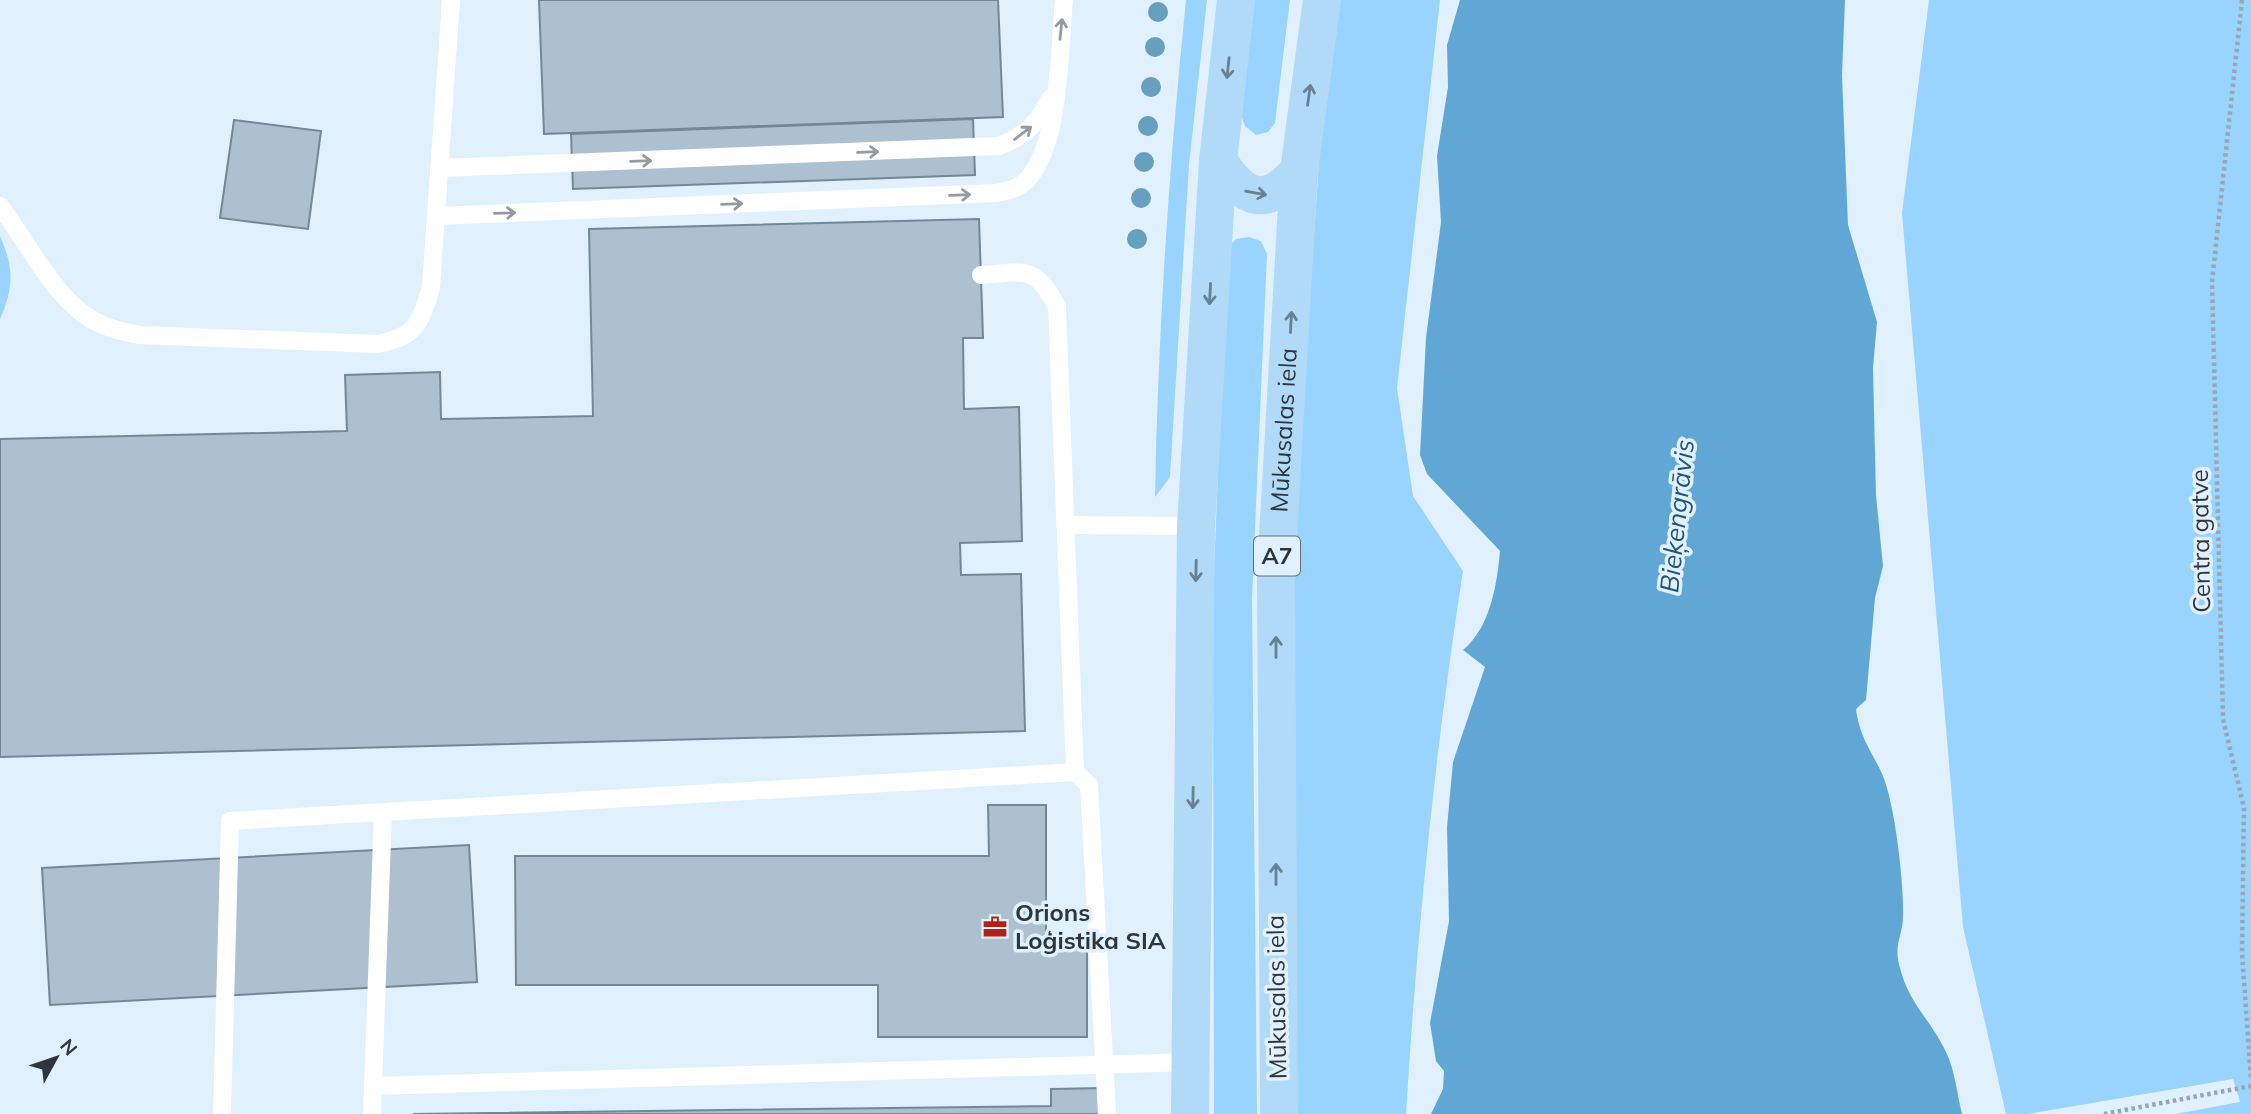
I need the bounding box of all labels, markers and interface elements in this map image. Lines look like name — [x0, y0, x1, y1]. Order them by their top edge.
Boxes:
one-way arrow — [1054, 18, 1067, 41]
one-way arrow — [1222, 56, 1235, 79]
one-way arrow — [1303, 84, 1316, 107]
one-way arrow — [1014, 125, 1032, 140]
one-way arrow — [856, 146, 879, 159]
one-way arrow — [629, 154, 652, 167]
one-way arrow — [1244, 187, 1267, 200]
one-way arrow — [948, 188, 971, 201]
one-way arrow — [720, 198, 743, 211]
one-way arrow — [493, 207, 516, 220]
one-way arrow — [1203, 283, 1216, 305]
one-way arrow — [1284, 310, 1297, 333]
street label: Mūkusalas iela — [1263, 347, 1303, 513]
water label: Bieķengrāvis — [1652, 438, 1701, 594]
street label: Centra gatve — [2184, 469, 2216, 613]
road number: A7 — [1254, 536, 1300, 576]
one-way arrow — [1189, 559, 1203, 582]
one-way arrow — [1269, 636, 1283, 659]
one-way arrow — [1186, 786, 1200, 809]
one-way arrow — [1269, 863, 1283, 886]
place label: Orions Loģistika SIA — [1015, 897, 1166, 955]
office icon: Orions Loģistika SIA — [981, 913, 1009, 941]
street label: Mūkusalas iela — [1260, 915, 1292, 1079]
north arrow — [21, 1023, 91, 1093]
text: N — [55, 1034, 83, 1060]

